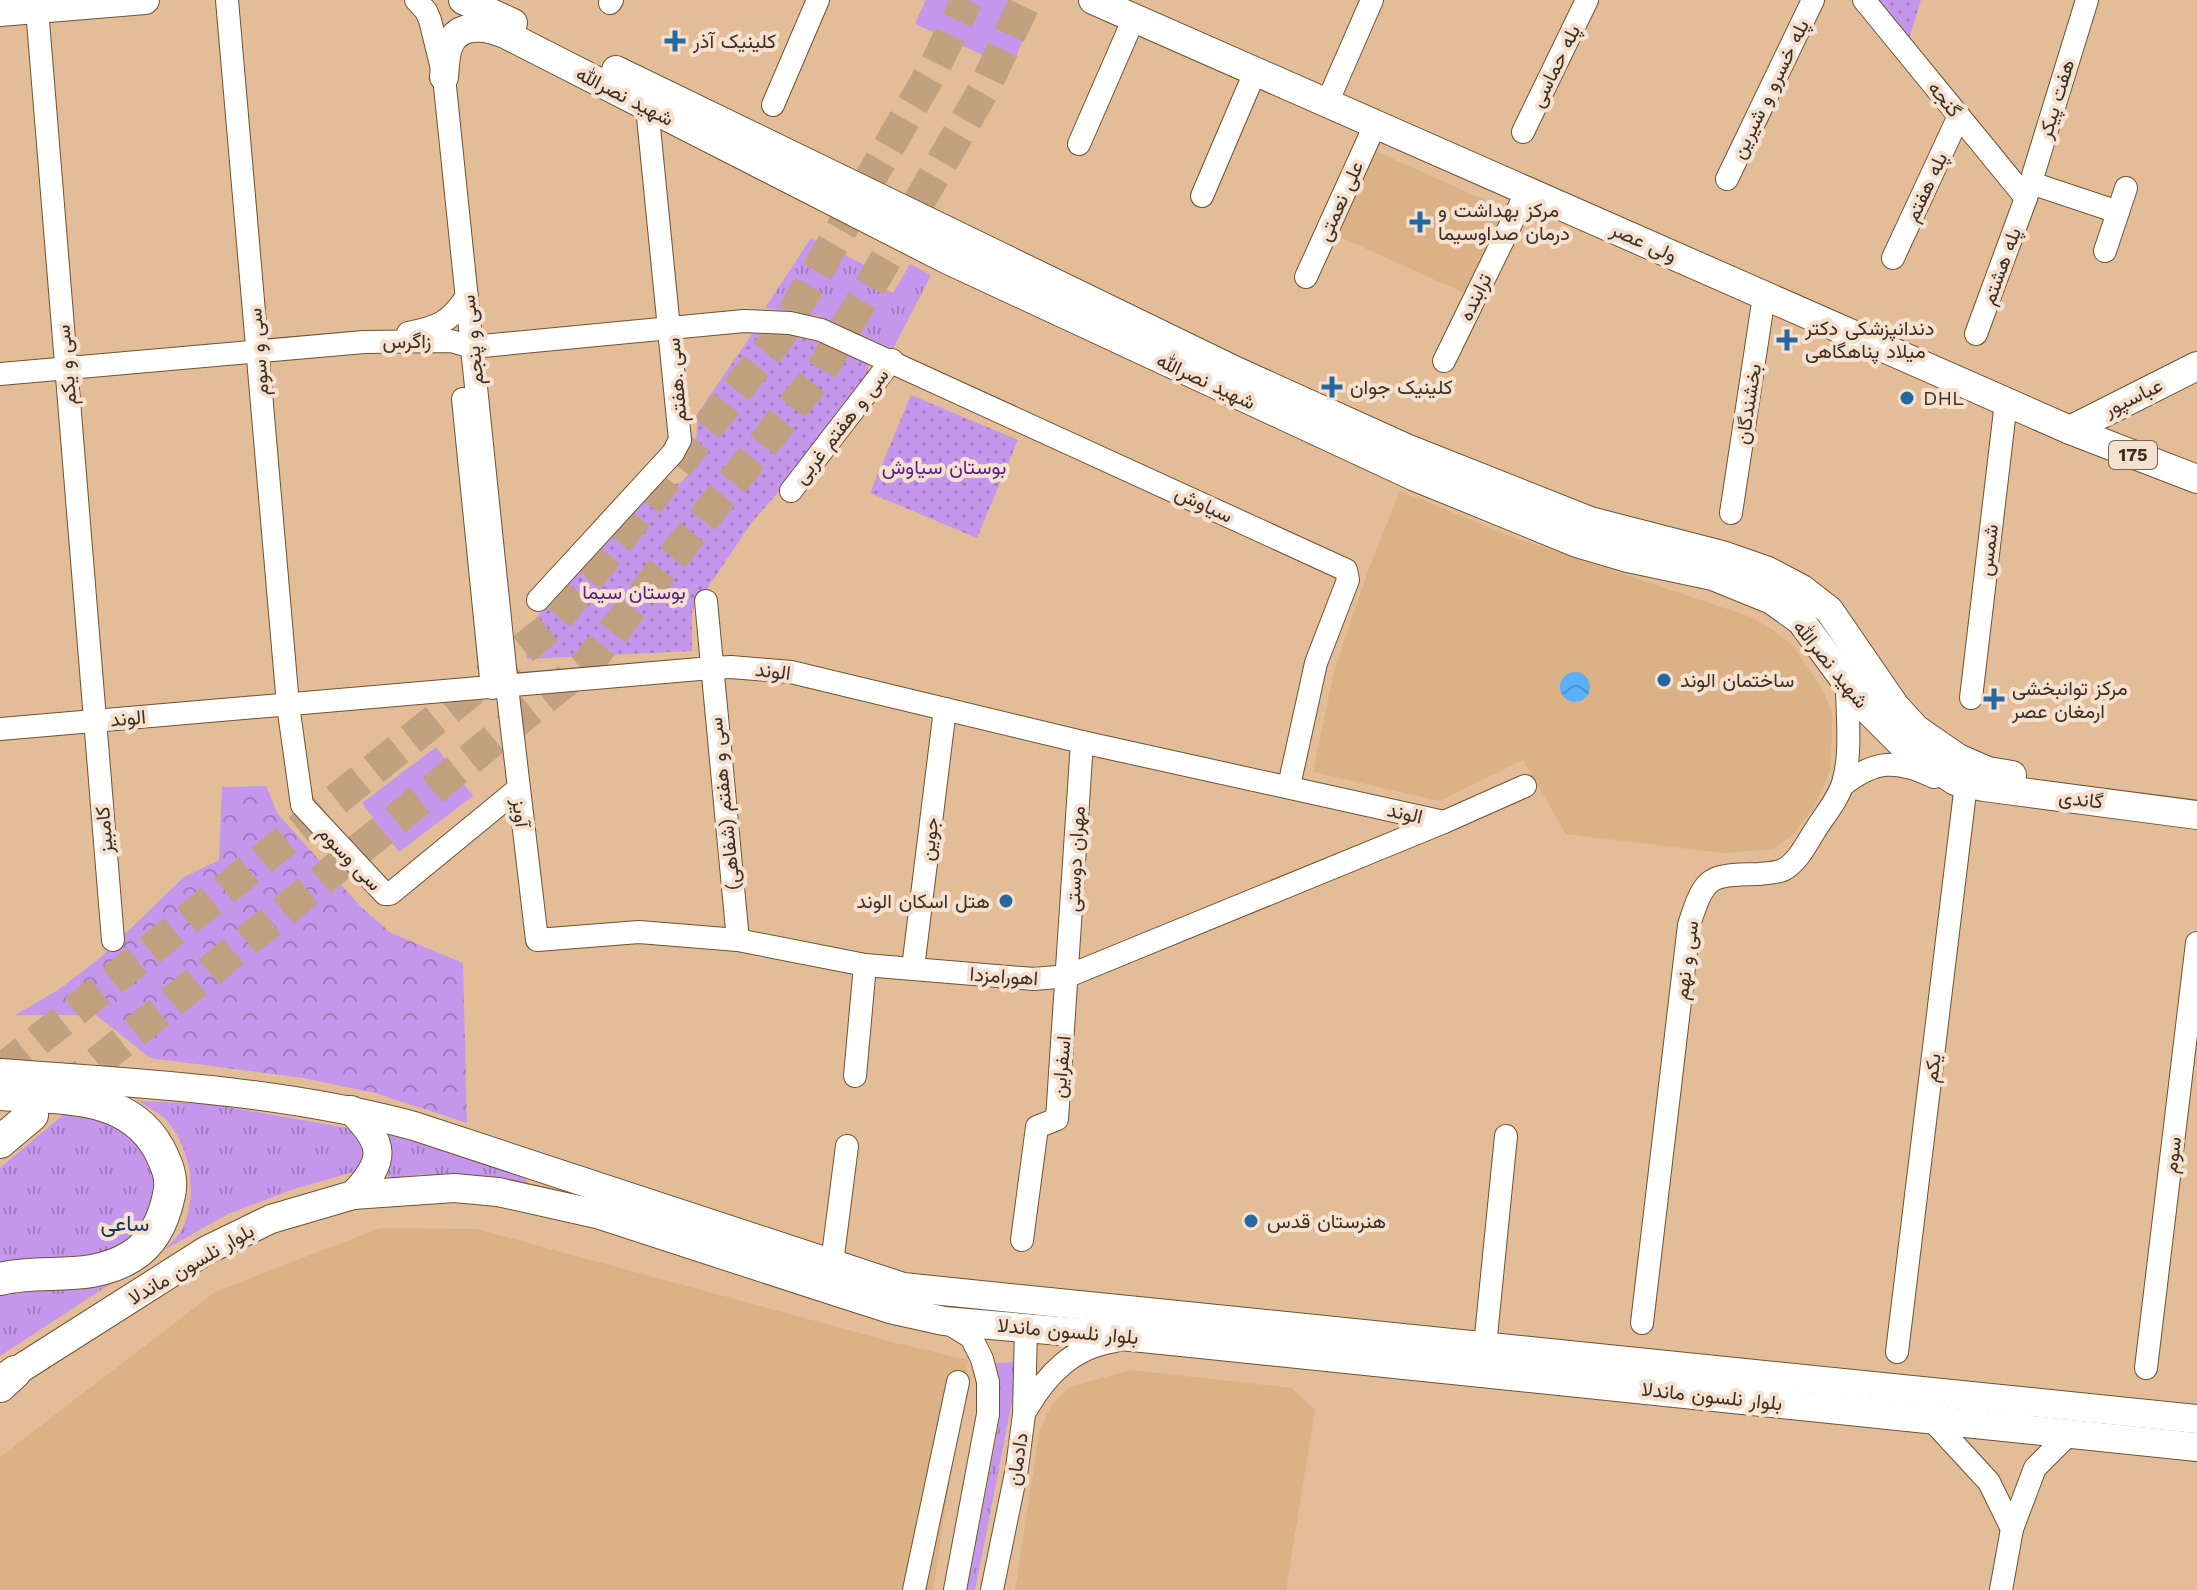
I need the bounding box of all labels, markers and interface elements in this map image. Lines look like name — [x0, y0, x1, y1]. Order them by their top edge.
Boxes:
street label: پله خسرو و شیرین — [1726, 16, 1816, 163]
street label: پله حماسی — [1525, 21, 1587, 112]
place label: کلینیک آذر — [692, 29, 776, 54]
marker: کلینیک آذر — [664, 30, 686, 52]
street label: هفت پیکر — [2032, 57, 2081, 143]
street label: شهید نصرالله — [572, 61, 678, 132]
street label: گنجه — [1923, 76, 1967, 122]
street label: پله هفتم — [1900, 149, 1954, 226]
street label: علی نعمتی — [1312, 157, 1368, 245]
place label: مرکز بهداشت و درمان صداوسیما — [1438, 198, 1570, 246]
marker: مرکز بهداشت و درمان صداوسیما — [1409, 211, 1431, 233]
street label: ولی عصر — [1606, 216, 1681, 268]
street label: پله هشتم — [1976, 224, 2028, 309]
street label: ترابنده — [1453, 269, 1498, 325]
street label: سی و پنجم — [455, 294, 491, 386]
street label: سی و سوم — [242, 307, 275, 397]
place label: دندانپزشکی دکتر میلاد پناهگاهی — [1804, 316, 1934, 365]
street label: سی و یکم — [51, 324, 82, 406]
street label: زاگرس — [383, 329, 431, 354]
marker: دندانپزشکی دکتر میلاد پناهگاهی — [1776, 329, 1798, 351]
street label: سی .هفتم — [660, 337, 693, 423]
street label: شهید نصرالله — [1152, 348, 1259, 415]
street label: بخشندگان — [1730, 362, 1766, 446]
street label: سی و هفتم غربی — [788, 363, 894, 489]
street label: عباسپور — [2099, 373, 2167, 424]
place label: کلینیک جوان — [1350, 375, 1453, 400]
marker: کلینیک جوان — [1321, 376, 1343, 398]
place label: DHL — [1923, 386, 1964, 410]
marker: DHL — [1898, 389, 1916, 407]
road number: 175 — [2109, 441, 2157, 469]
park label: بوستان سیاوش — [882, 455, 1006, 480]
street label: سیاوش — [1171, 480, 1237, 529]
street label: شمس — [1973, 523, 2003, 577]
park label: بوستان سیما — [582, 580, 686, 605]
street label: شهید نصرالله — [1787, 615, 1874, 713]
street label: الوند — [754, 657, 792, 686]
place label: ساختمان الوند — [1680, 668, 1794, 693]
marker: ساختمان الوند — [1655, 671, 1673, 689]
place label: مرکز توانبخشی ارمغان عصر — [2011, 676, 2128, 724]
marker: مرکز توانبخشی ارمغان عصر — [1983, 688, 2005, 710]
street label: الوند — [109, 704, 147, 733]
street label: سی و هفتم (شفاهی) — [703, 716, 746, 892]
street label: گاندی — [2057, 784, 2105, 814]
street label: آویز — [506, 797, 535, 830]
street label: الوند — [1385, 797, 1425, 830]
street label: کامبیز — [90, 805, 119, 856]
street label: مهران دوستی — [1060, 805, 1091, 913]
street label: جوین — [914, 816, 945, 862]
street label: سی وسوم — [313, 821, 387, 896]
place label: هتل اسکان الوند — [856, 889, 990, 914]
marker: هتل اسکان الوند — [997, 892, 1015, 910]
street label: سی و نهم — [1669, 919, 1704, 1001]
street label: اهورامزدا — [969, 962, 1039, 991]
street label: اسفراین — [1046, 1035, 1077, 1099]
street label: یکم — [1918, 1052, 1947, 1084]
street label: سوم — [2158, 1135, 2187, 1175]
place label: هنرستان قدس — [1267, 1209, 1386, 1234]
district label: ساعی — [101, 1211, 149, 1237]
marker: هنرستان قدس — [1242, 1212, 1260, 1230]
street label: بلوار نلسون ماندلا — [124, 1218, 259, 1311]
street label: بلوار نلسون ماندلا — [997, 1313, 1139, 1350]
street label: بلوار نلسون ماندلا — [1640, 1377, 1784, 1416]
street label: دادمان — [1001, 1431, 1033, 1487]

